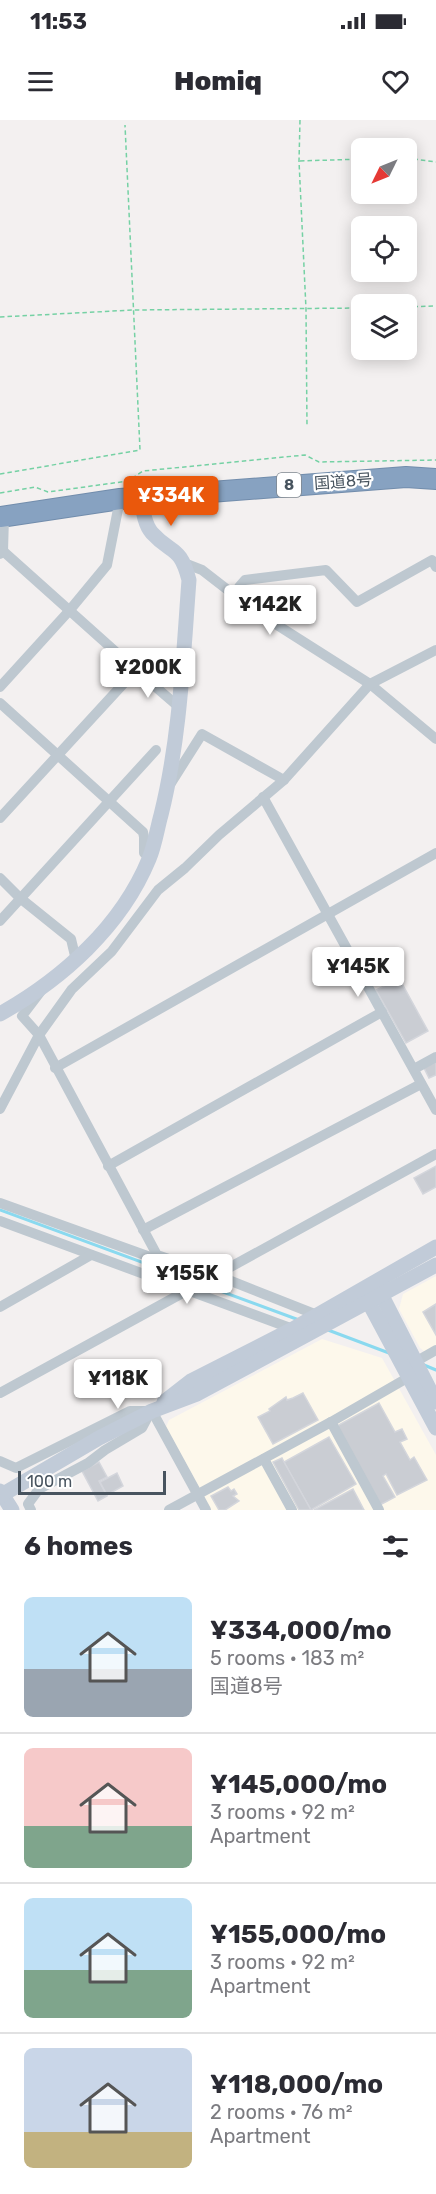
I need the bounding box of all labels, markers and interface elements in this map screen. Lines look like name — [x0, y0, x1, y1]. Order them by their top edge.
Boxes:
text: 11:53 — [30, 8, 87, 35]
icon: menu — [24, 65, 57, 98]
text: Homiq — [174, 65, 262, 97]
icon: heart — [379, 65, 412, 98]
north arrow — [351, 138, 417, 204]
map controls — [351, 138, 417, 360]
button: locate — [351, 216, 417, 282]
button: layers — [351, 294, 417, 360]
street label: 国道8号 — [313, 470, 373, 493]
road number: 8 — [277, 473, 301, 497]
pin: ¥334K — [129, 476, 213, 527]
text: ¥334K — [137, 483, 205, 507]
pin: ¥142K — [228, 585, 312, 636]
text: ¥142K — [238, 592, 302, 616]
pin: ¥200K — [106, 648, 190, 699]
text: ¥200K — [114, 655, 182, 679]
pin: ¥145K — [316, 947, 400, 998]
text: ¥145K — [326, 954, 390, 978]
pin: ¥155K — [145, 1254, 229, 1305]
text: ¥155K — [156, 1261, 218, 1285]
pin: ¥118K — [76, 1359, 160, 1410]
text: ¥118K — [88, 1366, 148, 1390]
scale bar — [18, 1468, 166, 1496]
text: 100 m — [27, 1472, 72, 1491]
icon: filters — [379, 1530, 412, 1563]
text: 6 homes — [24, 1531, 133, 1562]
text: ¥334,000/mo — [210, 1615, 392, 1646]
icon: home — [72, 1621, 144, 1693]
text: 5 rooms · 183 m² — [210, 1646, 364, 1670]
text: 国道8号 — [210, 1674, 283, 1698]
text: ¥145,000/mo — [210, 1769, 387, 1800]
icon: home — [72, 1772, 144, 1844]
text: 3 rooms · 92 m² — [210, 1800, 355, 1824]
text: Apartment — [210, 1824, 311, 1848]
text: ¥155,000/mo — [210, 1919, 386, 1950]
icon: home — [72, 1922, 144, 1994]
text: 3 rooms · 92 m² — [210, 1950, 355, 1974]
text: Apartment — [210, 1974, 311, 1998]
text: ¥118,000/mo — [210, 2069, 383, 2100]
icon: home — [72, 2072, 144, 2144]
text: 2 rooms · 76 m² — [210, 2100, 353, 2124]
text: Apartment — [210, 2124, 311, 2148]

